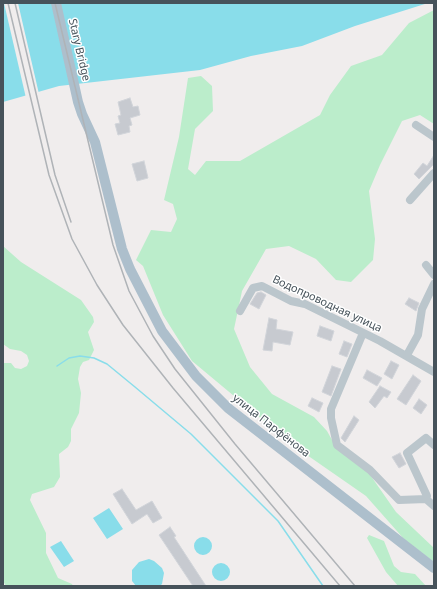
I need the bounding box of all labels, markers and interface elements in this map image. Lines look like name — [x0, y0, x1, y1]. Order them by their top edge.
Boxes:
street label: Stary Bridge — [65, 18, 93, 82]
street label: Водопроводная улица — [270, 273, 384, 335]
street label: улица Парфёнова — [230, 392, 312, 460]

